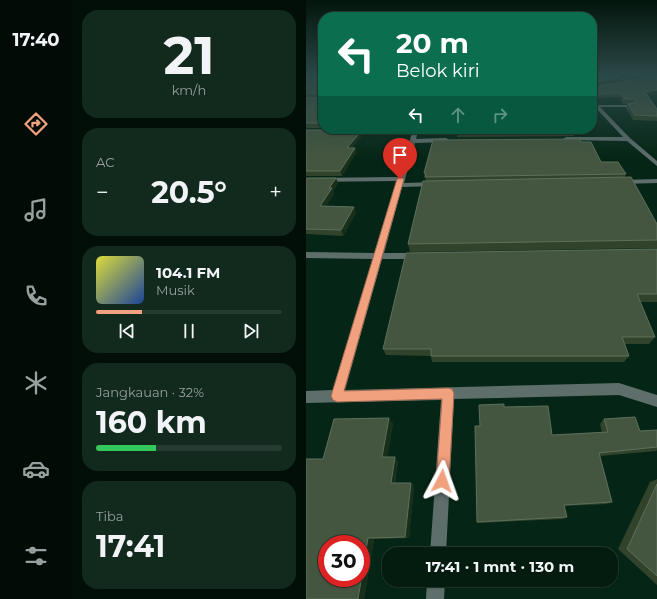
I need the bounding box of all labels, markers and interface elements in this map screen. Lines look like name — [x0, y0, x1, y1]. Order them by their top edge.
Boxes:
text: 21 — [163, 24, 215, 87]
text: 20 m — [396, 26, 469, 60]
icon: left — [330, 28, 382, 80]
text: 17:40 — [12, 29, 60, 51]
text: Belok kiri — [396, 60, 480, 82]
text: km/h — [172, 82, 206, 98]
icon: left — [405, 104, 427, 126]
icon: ahead — [447, 104, 469, 126]
icon: right — [489, 104, 511, 126]
icon: directions — [22, 110, 50, 138]
pin — [383, 138, 417, 179]
icon: arrive — [389, 144, 411, 166]
text: AC — [96, 154, 114, 170]
text: 20.5° — [151, 174, 227, 211]
text: − — [96, 179, 109, 206]
text: + — [269, 179, 282, 206]
icon: music — [22, 196, 50, 224]
text: 104.1 FM — [156, 263, 220, 282]
icon: phone — [22, 282, 50, 310]
text: Musik — [156, 282, 195, 298]
icon: previous — [116, 320, 138, 342]
icon: pause — [178, 320, 200, 342]
icon: next — [240, 320, 262, 342]
icon: climate — [22, 369, 50, 397]
text: Jangkauan · 32% — [96, 384, 204, 400]
text: 160 km — [96, 404, 207, 441]
icon: car — [22, 455, 50, 483]
position arrow — [421, 460, 463, 502]
text: Tiba — [96, 508, 123, 524]
text: 17:41 — [96, 528, 165, 565]
speed limit sign: 30 — [318, 535, 370, 587]
icon: filters — [22, 542, 50, 570]
text: 17:41 · 1 mnt · 130 m — [426, 557, 574, 576]

